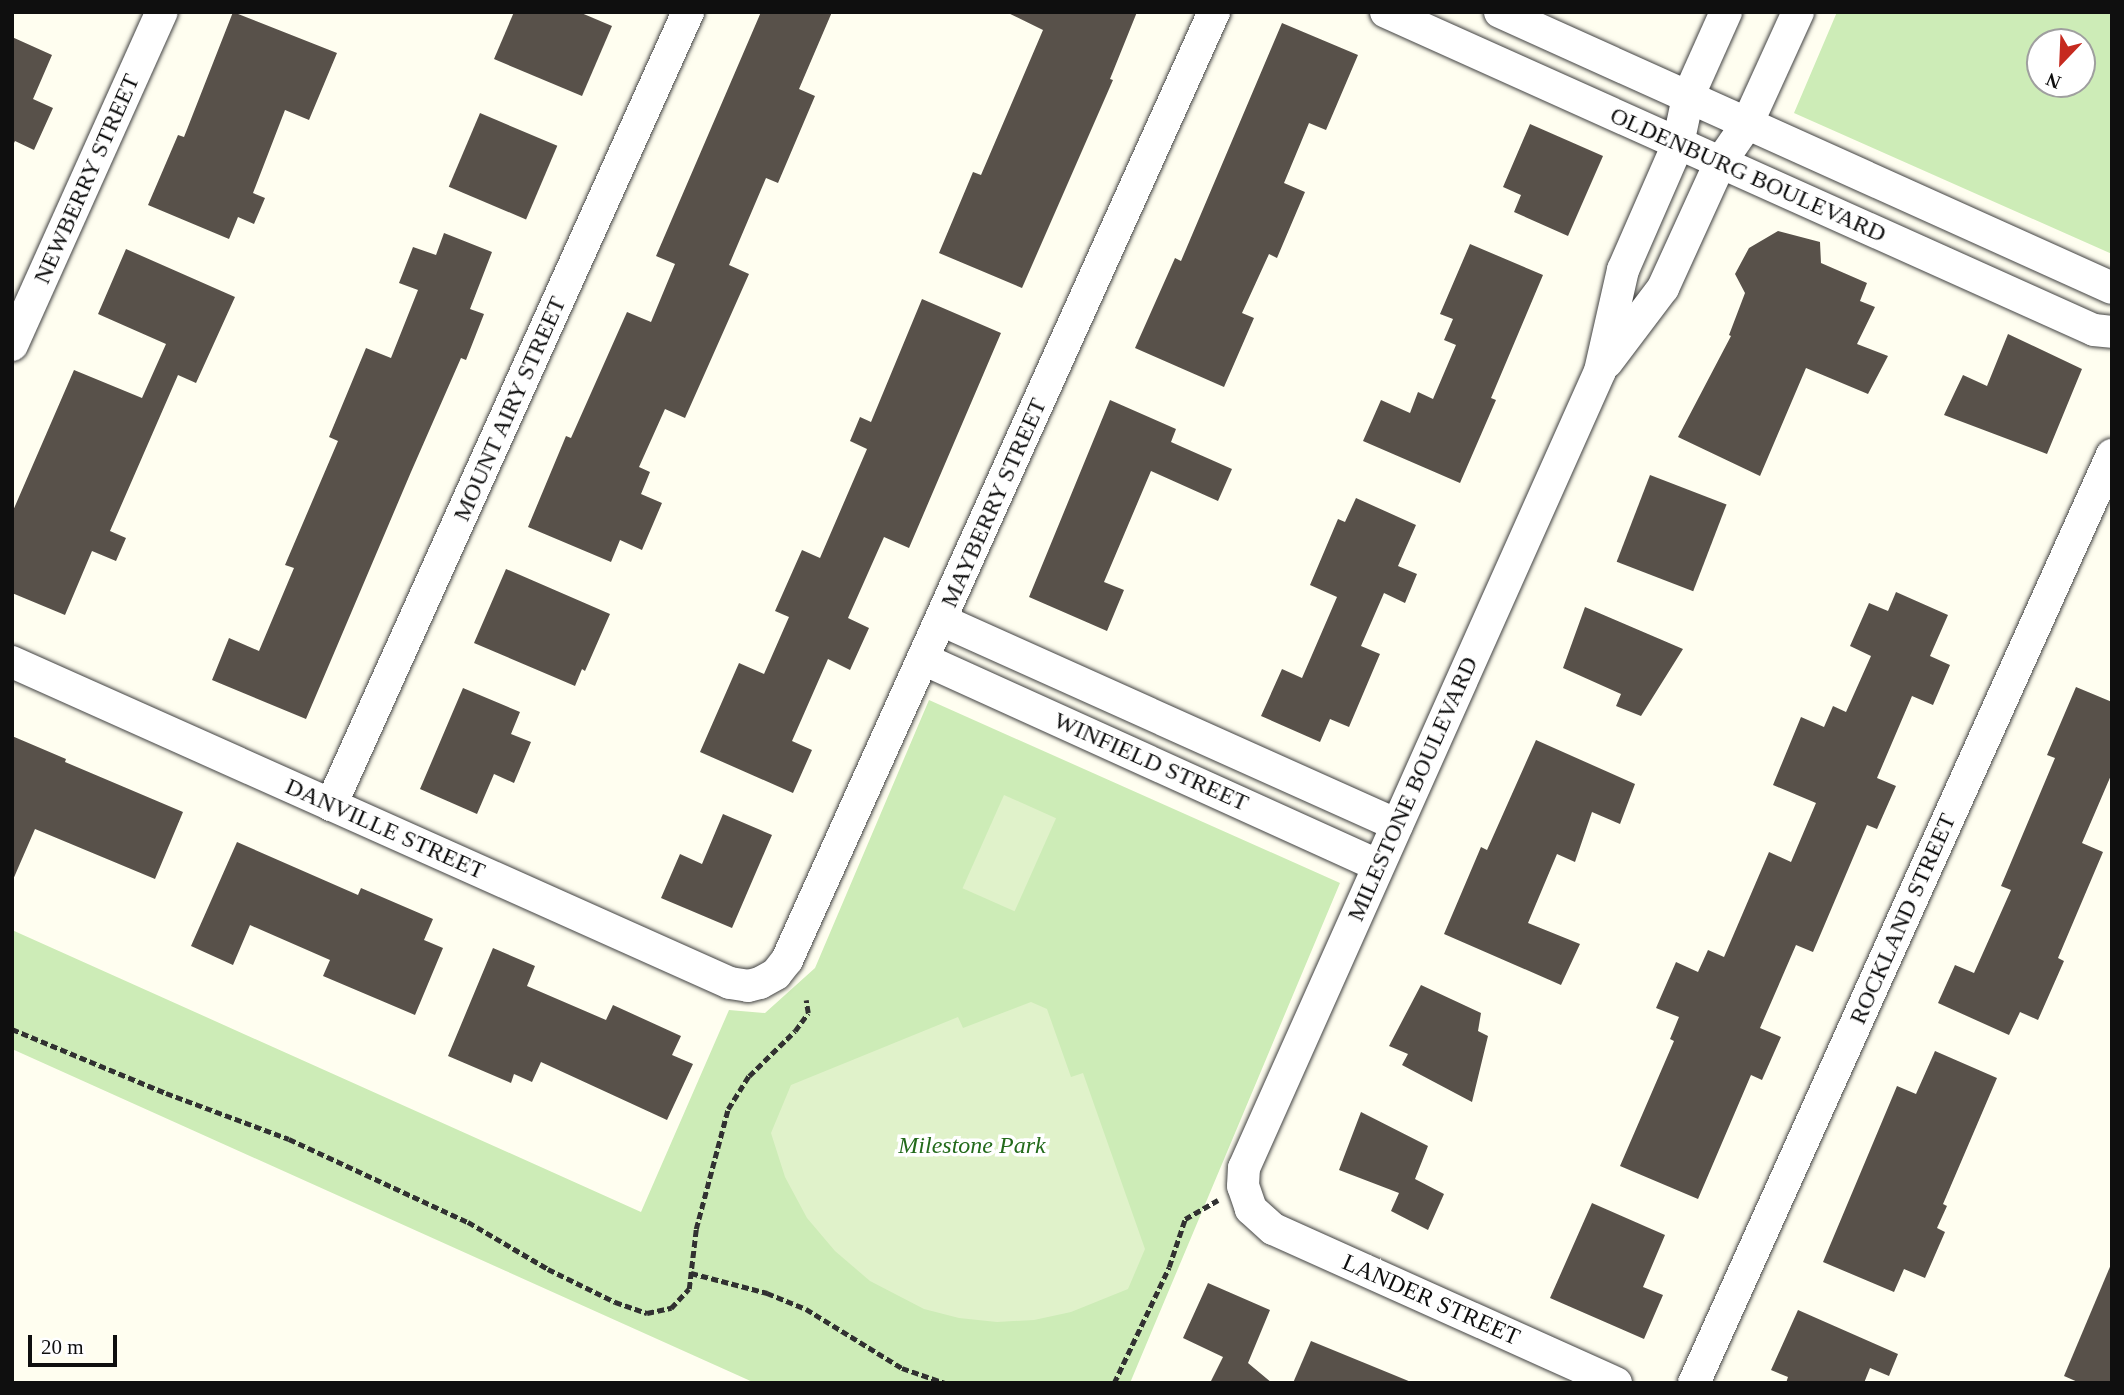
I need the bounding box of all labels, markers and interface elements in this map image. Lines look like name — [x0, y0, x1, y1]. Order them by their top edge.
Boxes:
north arrow — [2026, 28, 2096, 98]
street label: NEWBERRY STREET — [28, 69, 146, 289]
text: N — [2043, 69, 2064, 93]
street label: OLDENBURG BOULEVARD — [1606, 101, 1890, 249]
street label: MOUNT AIRY STREET — [447, 291, 573, 527]
street label: MAYBERRY STREET — [935, 394, 1053, 612]
street label: MILESTONE BOULEVARD — [1342, 652, 1484, 926]
street label: WINFIELD STREET — [1049, 706, 1253, 818]
street label: DANVILLE STREET — [281, 772, 489, 886]
street label: ROCKLAND STREET — [1844, 809, 1962, 1029]
park label: Milestone Park — [898, 1132, 1046, 1160]
street label: LANDER STREET — [1338, 1248, 1524, 1352]
scale bar — [32, 1322, 121, 1366]
text: 20 m — [41, 1335, 84, 1359]

